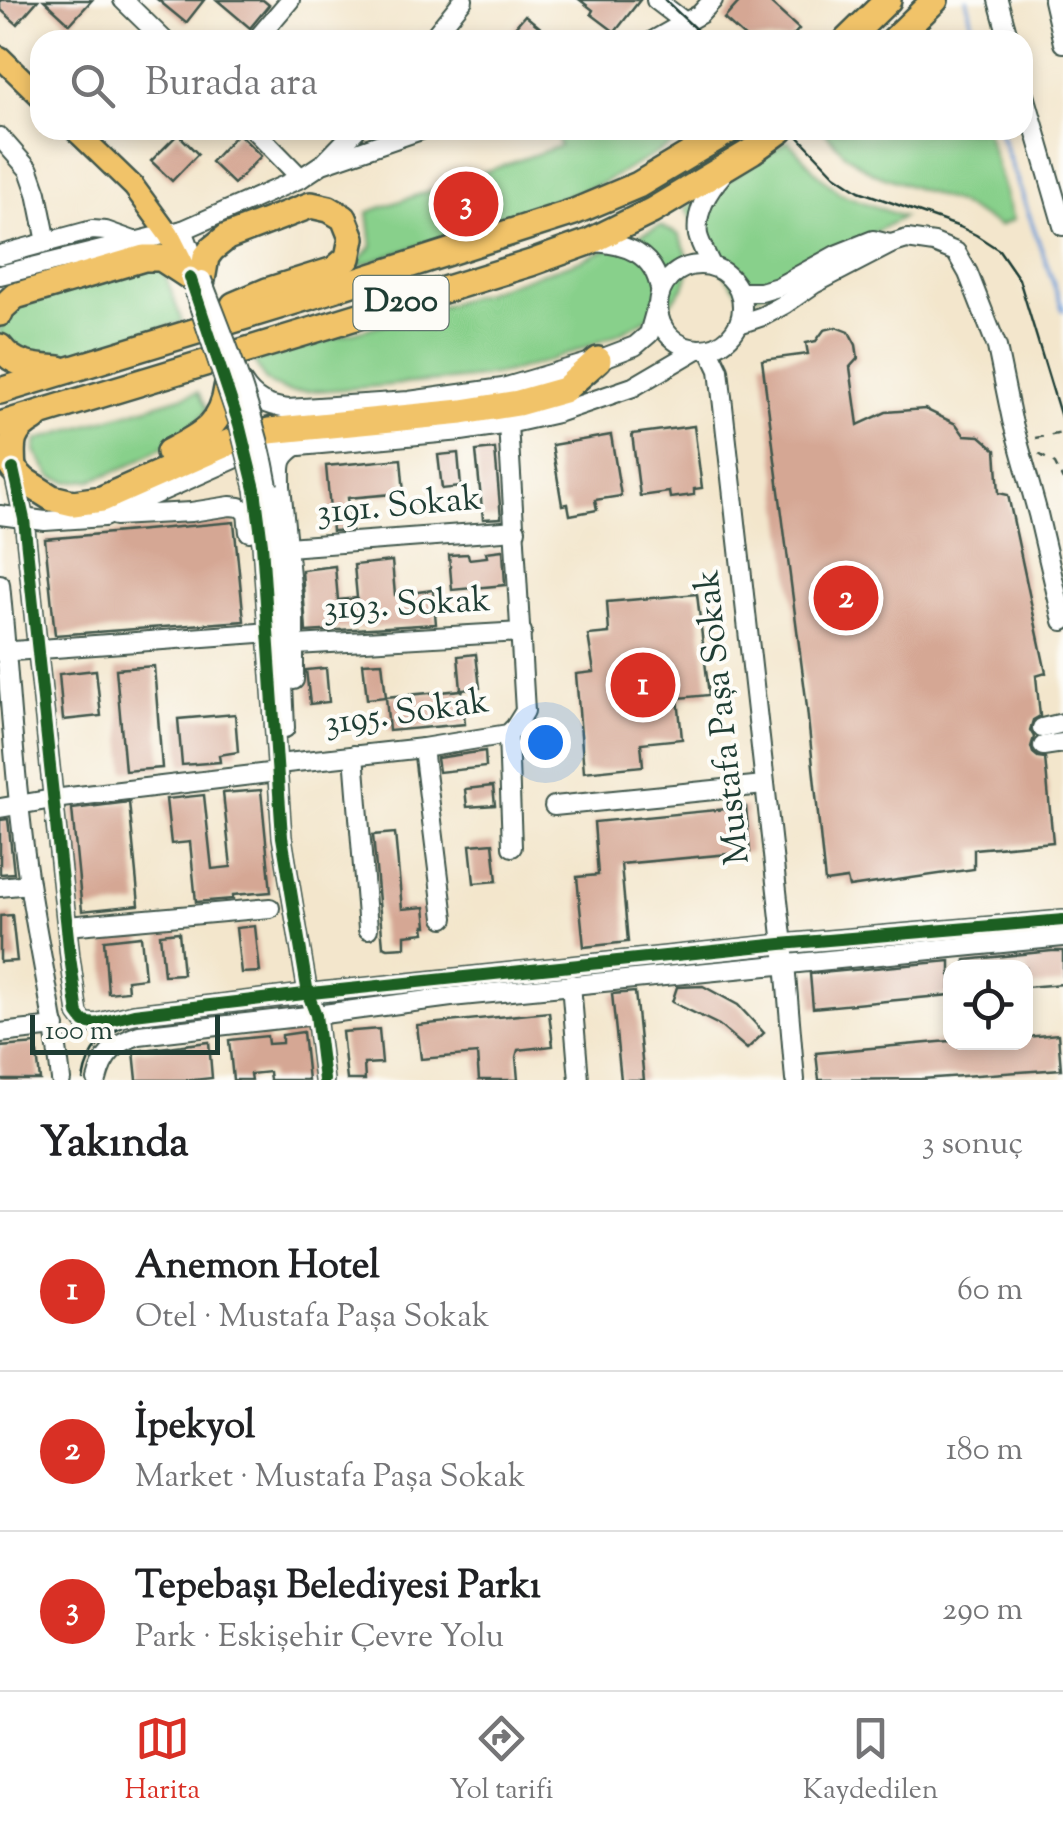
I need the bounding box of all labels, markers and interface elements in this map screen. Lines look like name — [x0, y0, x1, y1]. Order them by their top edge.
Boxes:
search box — [30, 30, 1033, 140]
icon: search — [65, 58, 120, 113]
text: Burada ara — [145, 58, 318, 112]
pin: 3 — [434, 166, 498, 242]
road number: D200 — [354, 276, 448, 330]
street label: 3191. Sokak — [315, 474, 483, 540]
pin: 2 — [814, 560, 878, 636]
street label: Mustafa Paşa Sokak — [683, 567, 765, 867]
street label: 3193. Sokak — [322, 576, 492, 636]
pin: 1 — [610, 648, 676, 722]
street label: 3195. Sokak — [322, 677, 492, 751]
your location — [520, 717, 571, 768]
map controls — [943, 960, 1033, 1050]
button: locate — [943, 960, 1033, 1050]
scale bar — [30, 1010, 220, 1054]
text: 100 m — [45, 1012, 113, 1052]
text: Yakında — [40, 1115, 189, 1175]
text: 3 sonuç — [922, 1122, 1023, 1168]
text: Anemon Hotel — [135, 1241, 380, 1295]
text: 1 — [67, 1268, 78, 1314]
text: 60 m — [957, 1268, 1023, 1314]
text: Otel · Mustafa Paşa Sokak — [135, 1295, 489, 1341]
text: İpekyol — [135, 1401, 255, 1455]
text: 2 — [65, 1428, 80, 1474]
text: 180 m — [946, 1428, 1023, 1474]
text: Market · Mustafa Paşa Sokak — [135, 1455, 526, 1501]
text: Tepebaşı Belediyesi Parkı — [135, 1561, 541, 1615]
text: 3 — [66, 1588, 79, 1634]
text: 290 m — [942, 1588, 1023, 1634]
text: Park · Eskişehir Çevre Yolu — [135, 1615, 504, 1661]
tab: Harita — [125, 1711, 200, 1811]
tab: Yol tarifi — [449, 1711, 554, 1811]
tab: Kaydedilen — [803, 1711, 938, 1811]

